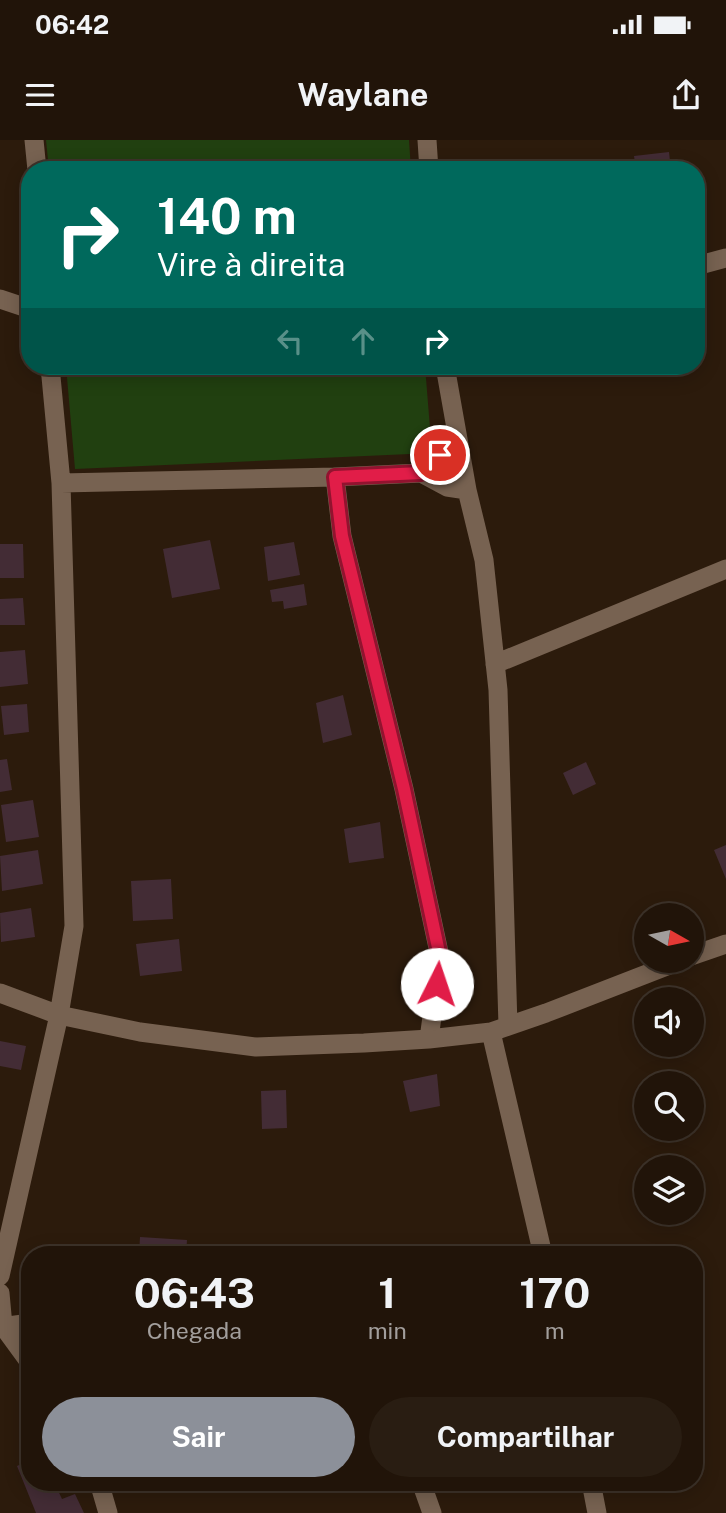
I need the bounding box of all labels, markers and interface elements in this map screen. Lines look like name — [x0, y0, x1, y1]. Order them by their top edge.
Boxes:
text: 06:42 — [35, 9, 109, 40]
icon: menu — [21, 76, 59, 114]
text: Waylane — [298, 76, 428, 113]
icon: share — [667, 76, 705, 114]
text: 140 m — [157, 187, 297, 245]
icon: right — [42, 189, 133, 280]
text: Vire à direita — [157, 246, 345, 283]
icon: left — [271, 322, 309, 360]
icon: ahead — [344, 322, 382, 360]
icon: right — [417, 322, 455, 360]
pin — [410, 425, 470, 485]
icon: arrive — [421, 436, 459, 474]
north arrow — [634, 903, 704, 973]
map controls — [634, 903, 704, 1225]
position arrow — [400, 947, 474, 1021]
button: sound — [634, 987, 704, 1057]
button: search — [634, 1071, 704, 1141]
button: layers — [634, 1155, 704, 1225]
text: 06:43 — [134, 1268, 255, 1317]
text: 1 — [378, 1268, 396, 1317]
text: 170 — [519, 1268, 590, 1317]
text: Chegada — [147, 1317, 242, 1344]
text: min — [368, 1317, 407, 1344]
text: m — [545, 1317, 565, 1344]
button: Sair — [42, 1397, 355, 1477]
button: Compartilhar — [369, 1397, 682, 1477]

